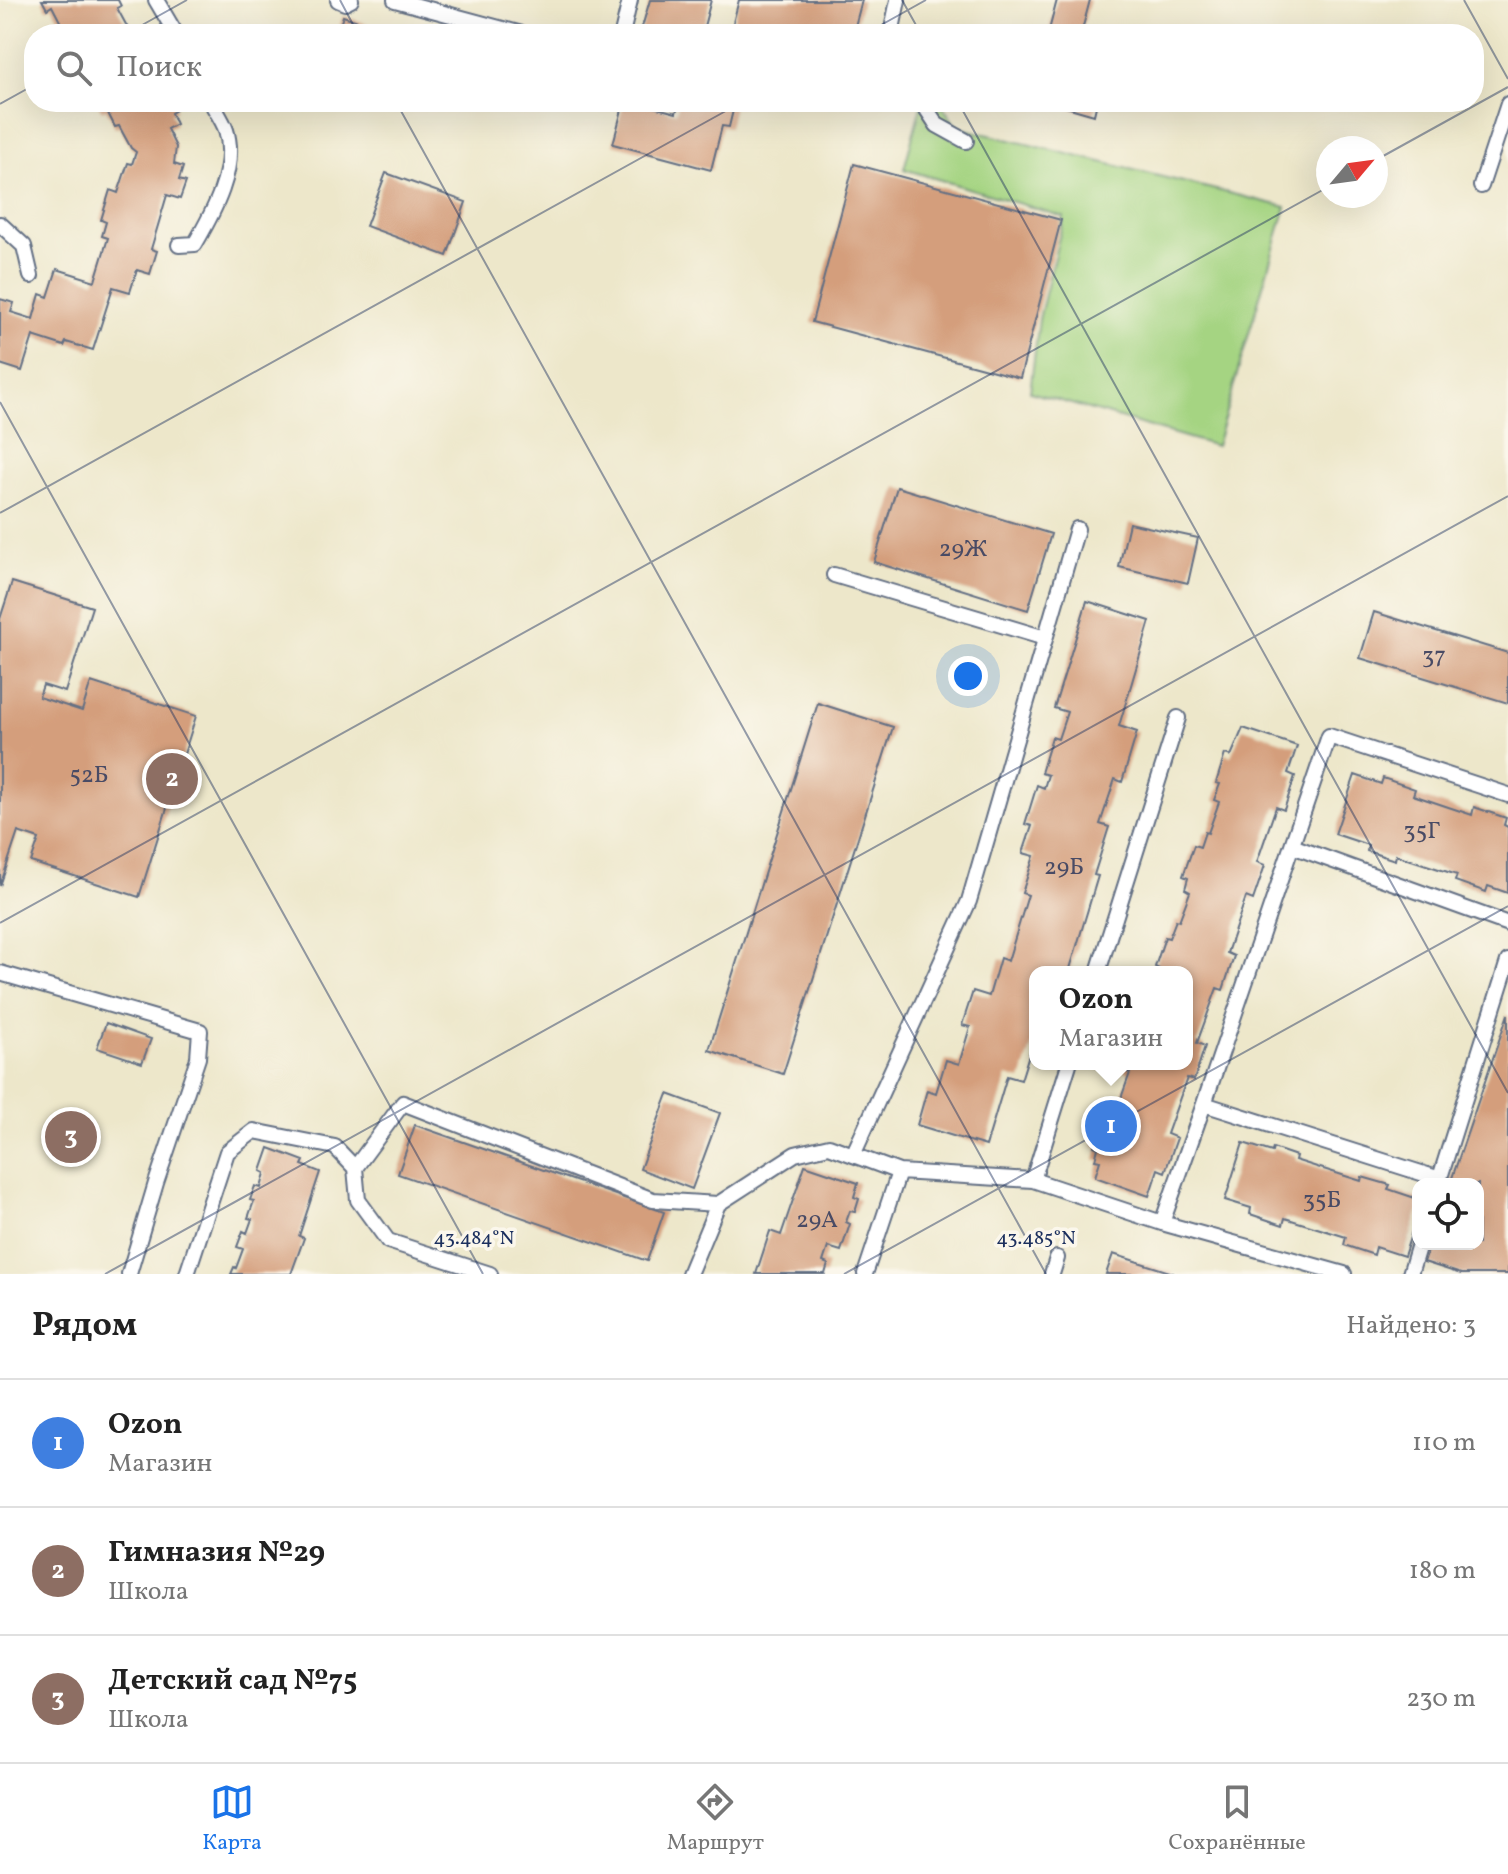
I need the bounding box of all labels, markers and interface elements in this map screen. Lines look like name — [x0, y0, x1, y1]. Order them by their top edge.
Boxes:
search box — [24, 24, 1484, 112]
icon: search — [52, 46, 96, 90]
text: Поиск — [116, 47, 202, 89]
north arrow — [1316, 136, 1388, 208]
house number: 29Ж — [939, 533, 987, 567]
house number: 37 — [1422, 640, 1446, 674]
your location — [948, 656, 988, 696]
pin: 2 — [146, 749, 198, 809]
house number: 52Б — [69, 759, 109, 793]
house number: 35Г — [1403, 815, 1441, 849]
house number: 29Б — [1044, 851, 1084, 885]
popup — [1029, 966, 1193, 1070]
text: Ozon — [1059, 979, 1133, 1021]
text: Магазин — [1059, 1021, 1163, 1057]
pin: 1 — [1085, 1096, 1137, 1156]
pin: 3 — [45, 1107, 97, 1167]
map controls — [1412, 1178, 1484, 1250]
button: locate — [1412, 1178, 1484, 1250]
house number: 35Б — [1303, 1184, 1341, 1218]
house number: 29А — [796, 1204, 838, 1238]
text: 43.484°N — [434, 1225, 515, 1253]
text: 43.485°N — [996, 1225, 1076, 1253]
text: Рядом — [32, 1303, 137, 1350]
text: Найдено: 3 — [1346, 1308, 1476, 1344]
text: Ozon — [108, 1404, 182, 1446]
text: 1 — [53, 1425, 63, 1461]
text: 110 m — [1412, 1425, 1476, 1461]
text: Магазин — [108, 1446, 212, 1482]
text: Гимназия №29 — [108, 1532, 325, 1574]
text: 2 — [51, 1553, 65, 1589]
text: 180 m — [1409, 1553, 1476, 1589]
text: Школа — [108, 1574, 189, 1610]
text: Детский сад №75 — [108, 1660, 357, 1702]
text: 3 — [51, 1681, 65, 1717]
text: 230 m — [1406, 1681, 1476, 1717]
text: Школа — [108, 1702, 189, 1738]
tab: Карта — [202, 1780, 262, 1859]
tab: Маршрут — [667, 1780, 764, 1859]
tab: Сохранённые — [1168, 1780, 1306, 1859]

